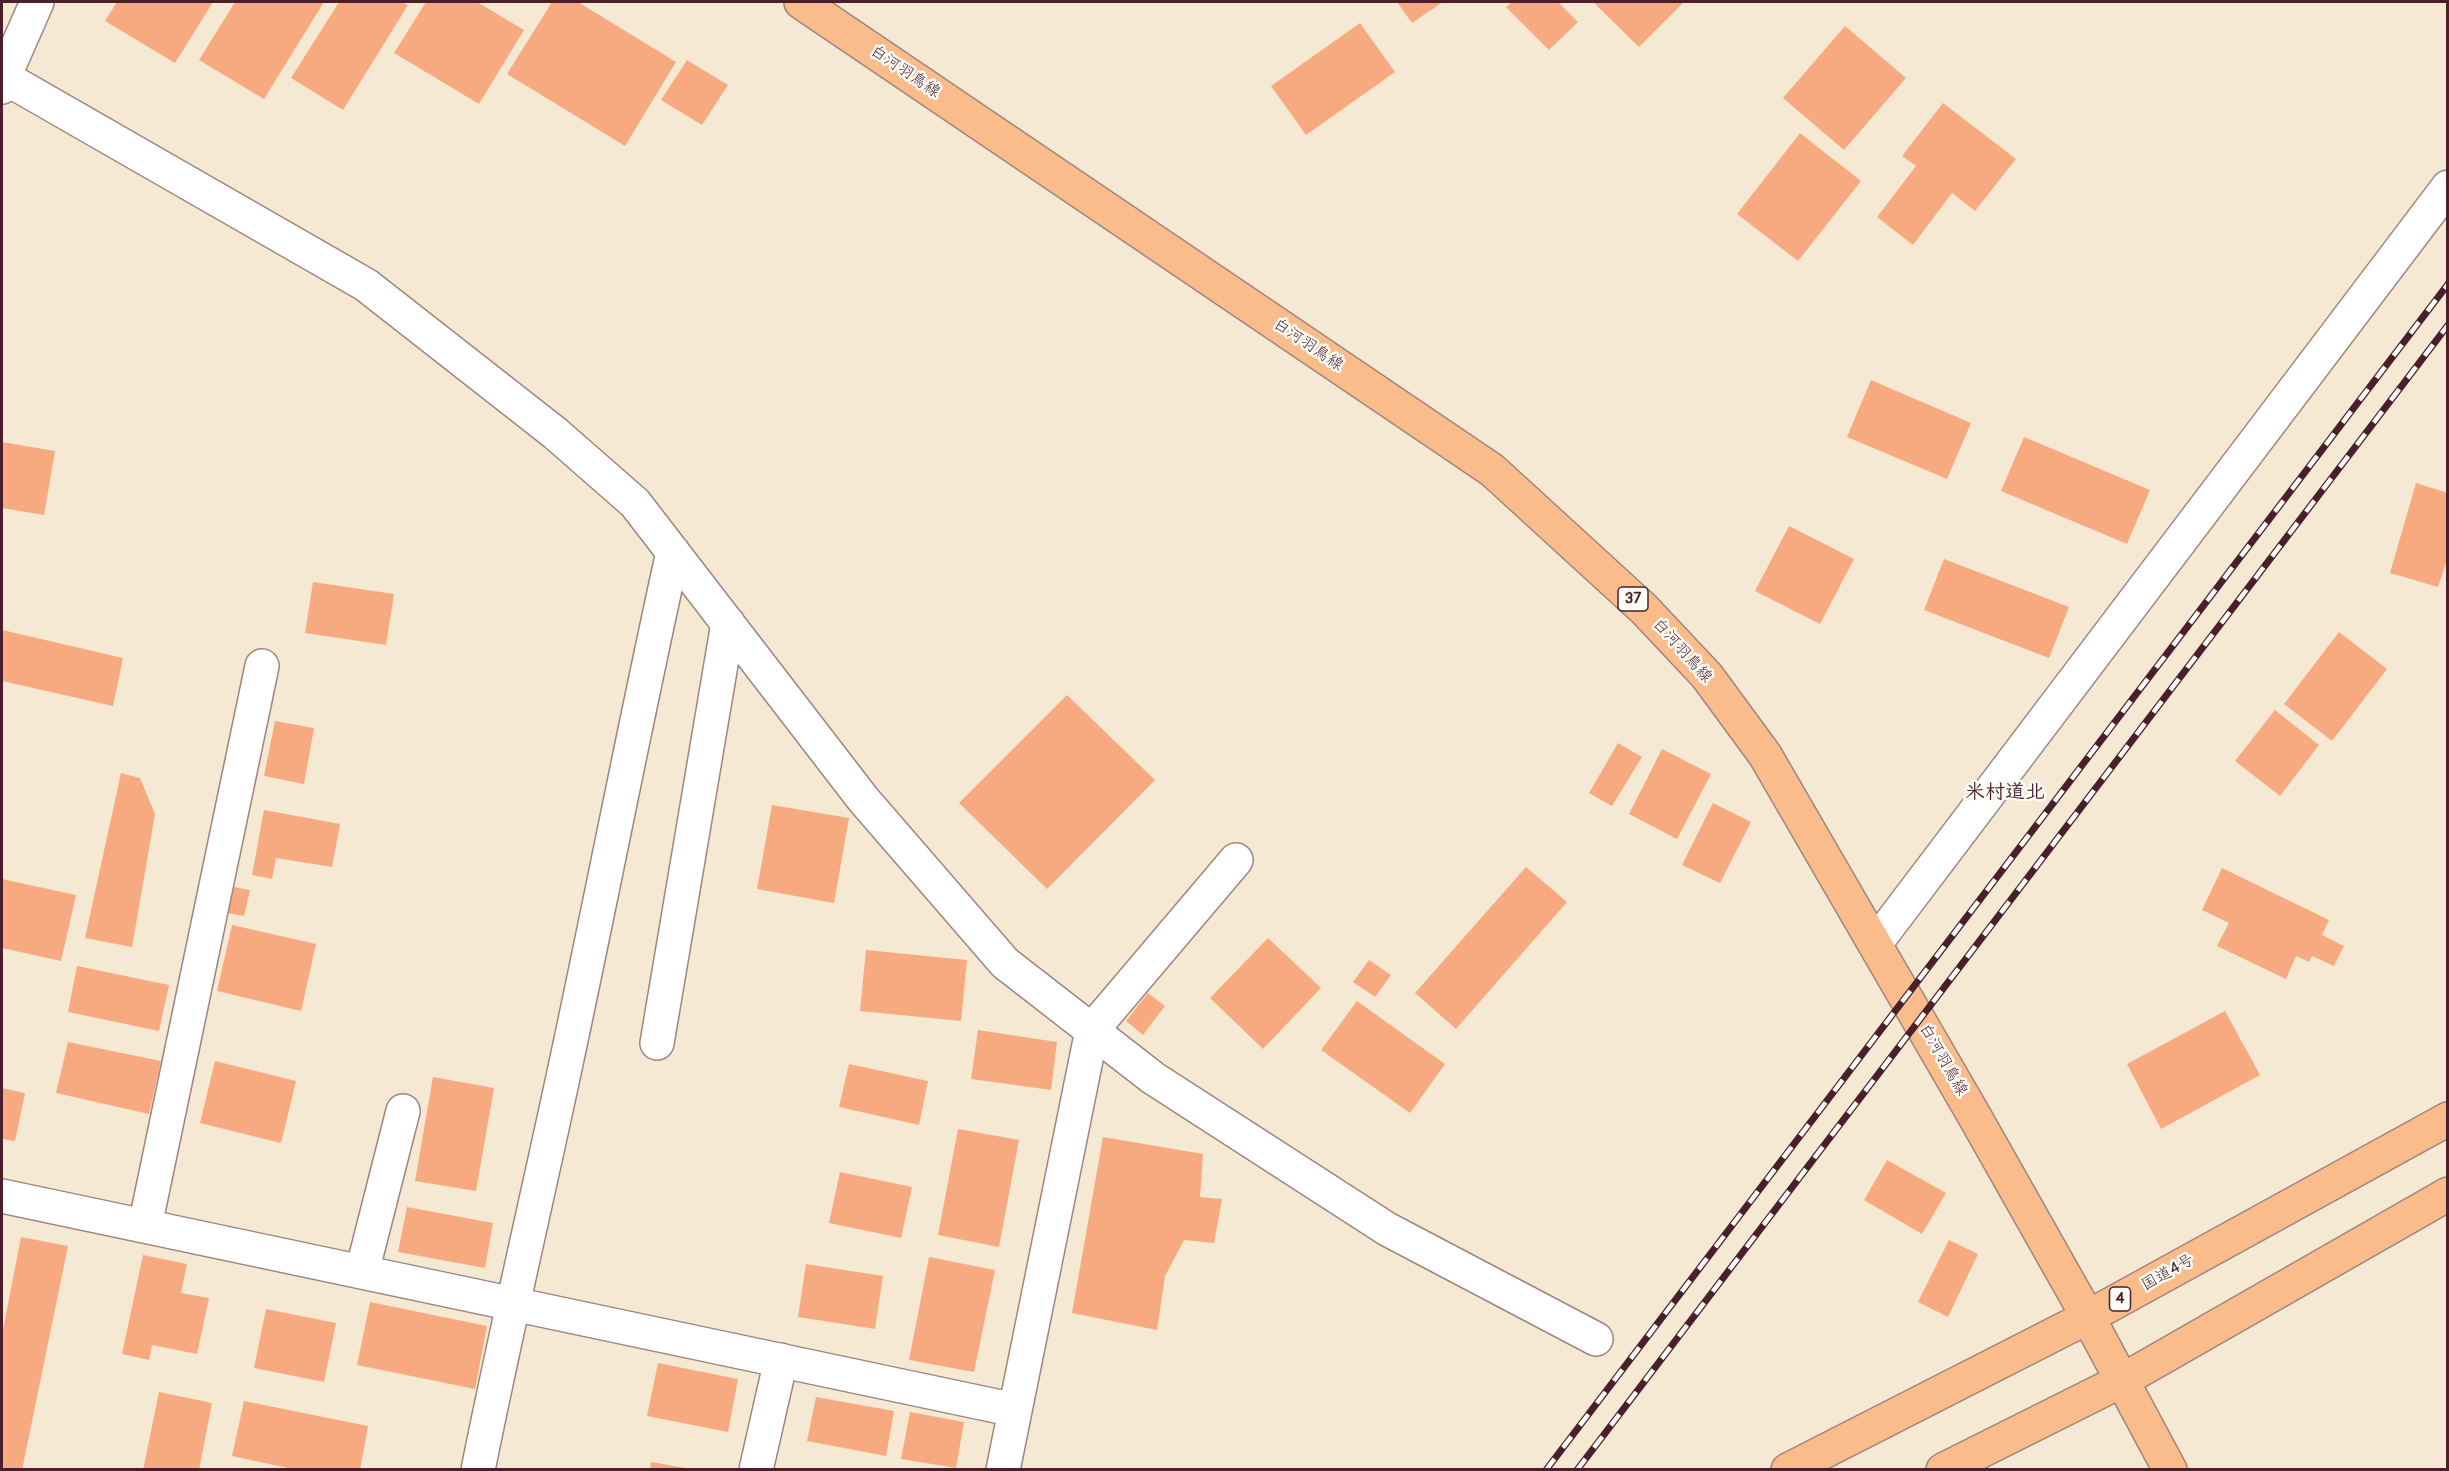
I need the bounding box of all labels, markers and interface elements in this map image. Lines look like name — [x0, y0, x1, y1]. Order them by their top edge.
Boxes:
street label: 白河羽鳥線 — [866, 42, 944, 102]
street label: 白河羽鳥線 — [1269, 315, 1347, 375]
road number: 37 — [1618, 587, 1648, 611]
street label: 白河羽鳥線 — [1648, 615, 1716, 687]
district label: 米村道北 — [1965, 781, 2045, 805]
street label: 白河羽鳥線 — [1915, 1021, 1971, 1099]
street label: 国道4号 — [2138, 1251, 2198, 1295]
road number: 4 — [2110, 1287, 2130, 1311]

